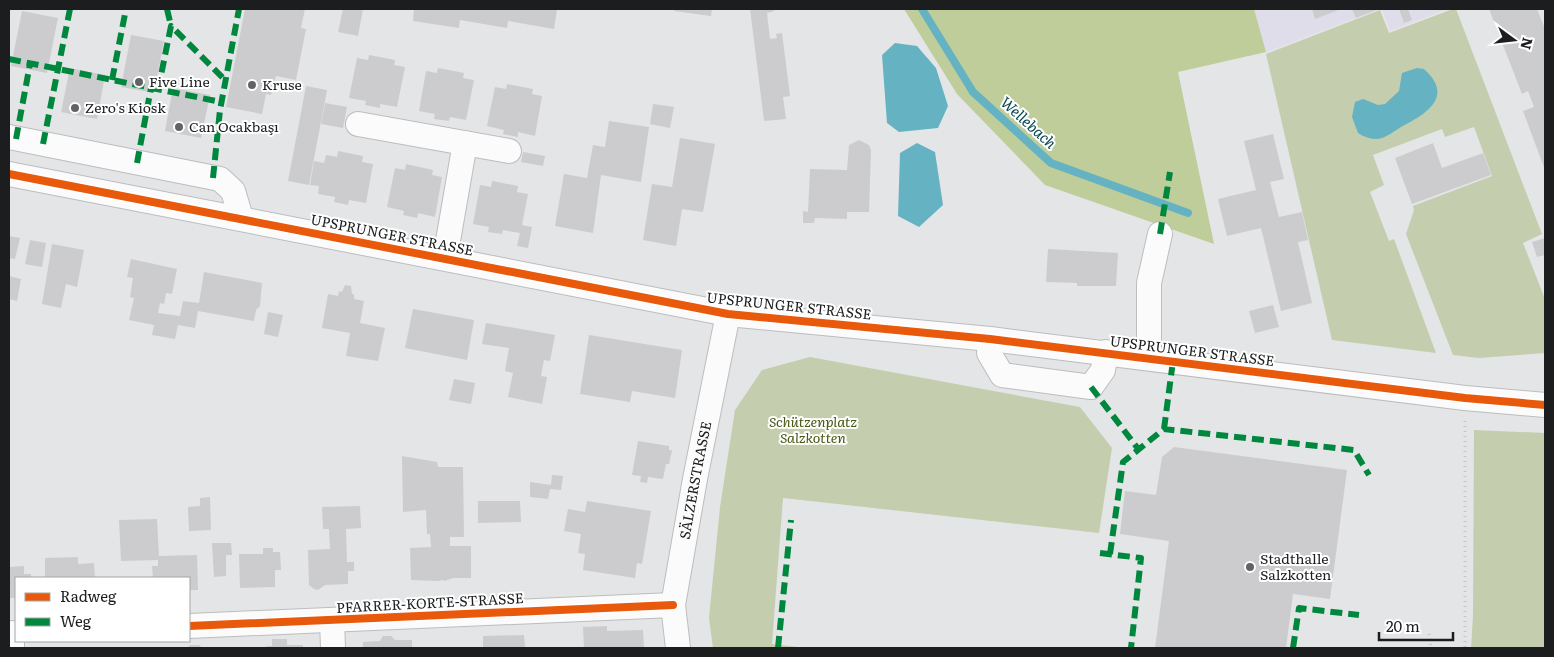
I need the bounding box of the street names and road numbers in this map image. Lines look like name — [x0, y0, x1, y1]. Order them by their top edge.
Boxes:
street label: UPSPRUNGER STRASSE — [309, 208, 475, 260]
street label: UPSPRUNGER STRASSE — [706, 286, 873, 324]
street label: UPSPRUNGER STRASSE — [1109, 330, 1276, 370]
street label: SÄLZERSTRASSE — [674, 419, 715, 541]
street label: PFARRER-KORTE-STRASSE — [336, 587, 524, 617]

